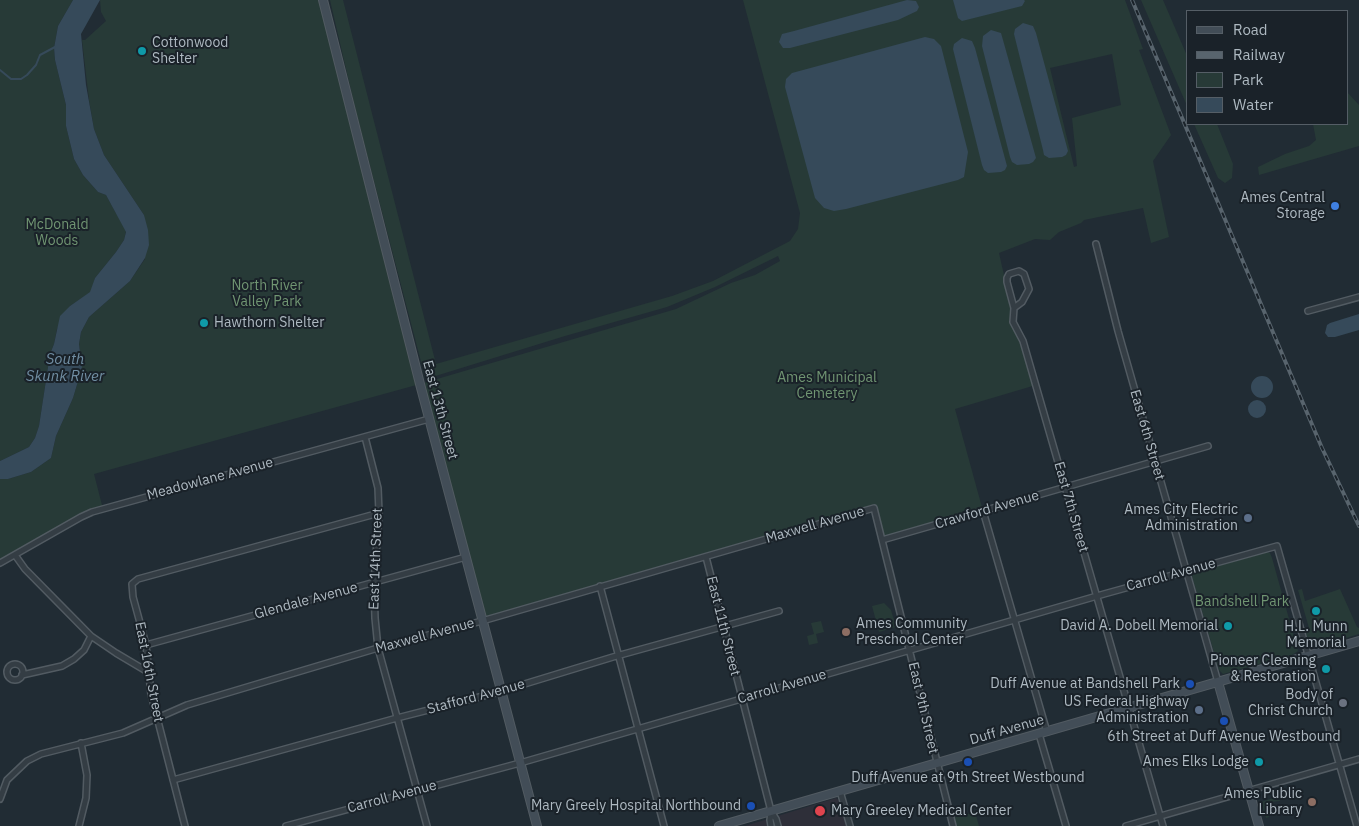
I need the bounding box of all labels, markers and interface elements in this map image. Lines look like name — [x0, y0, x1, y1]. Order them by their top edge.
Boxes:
legend — [1186, 10, 1349, 125]
text: Road — [1233, 20, 1268, 39]
place label: Cottonwood Shelter — [152, 35, 228, 68]
marker: Cottonwood Shelter — [136, 45, 148, 57]
text: Railway — [1233, 45, 1285, 64]
text: Park — [1233, 70, 1263, 89]
text: Water — [1233, 95, 1273, 114]
place label: Ames Central Storage — [1240, 190, 1325, 222]
marker: Ames Central Storage — [1329, 200, 1341, 212]
park label: McDonald Woods — [26, 217, 88, 250]
park label: North River Valley Park — [231, 278, 303, 310]
place label: Hawthorn Shelter — [214, 315, 324, 331]
marker: Hawthorn Shelter — [198, 317, 210, 329]
water label: South Skunk River — [26, 351, 104, 386]
street label: East 13th Street — [419, 359, 461, 461]
park label: Ames Municipal Cemetery — [777, 370, 877, 402]
street label: East 6th Street — [1126, 388, 1168, 482]
street label: Meadowlane Avenue — [145, 454, 275, 504]
street label: East 7th Street — [1050, 460, 1092, 554]
street label: Crawford Avenue — [933, 487, 1041, 533]
place label: Ames City Electric Administration — [1124, 502, 1238, 534]
street label: Maxwell Avenue — [764, 503, 866, 547]
street label: East 14th Street — [366, 508, 386, 610]
marker: Ames City Electric Administration — [1242, 512, 1254, 524]
street label: Carroll Avenue — [1124, 555, 1218, 595]
street label: East 11th Street — [703, 575, 743, 677]
street label: Glendale Avenue — [252, 579, 360, 623]
park label: Bandshell Park — [1195, 594, 1289, 610]
marker: H.L. Munn Memorial — [1310, 605, 1322, 617]
street label: Maxwell Avenue — [374, 615, 476, 657]
place label: Ames Community Preschool Center — [856, 616, 967, 648]
place label: David A. Dobell Memorial — [1060, 618, 1218, 634]
place label: H.L. Munn Memorial — [1284, 619, 1348, 652]
street label: East 16th Street — [131, 620, 167, 724]
marker: David A. Dobell Memorial — [1222, 620, 1234, 632]
marker: Ames Community Preschool Center — [840, 626, 852, 638]
place label: Pioneer Cleaning & Restoration — [1210, 653, 1316, 686]
street label: East 9th Street — [904, 661, 942, 755]
marker: Pioneer Cleaning & Restoration — [1320, 663, 1332, 675]
street label: Carroll Avenue — [736, 666, 828, 708]
street label: Stafford Avenue — [425, 676, 527, 718]
place label: Duff Avenue at Bandshell Park — [990, 676, 1180, 692]
marker: Duff Avenue at Bandshell Park — [1184, 678, 1196, 690]
place label: Body of Christ Church — [1248, 687, 1333, 720]
place label: US Federal Highway Administration — [1064, 694, 1189, 726]
marker: Body of Christ Church — [1337, 697, 1349, 709]
marker: US Federal Highway Administration — [1193, 704, 1205, 716]
street label: Duff Avenue — [968, 711, 1046, 749]
marker: 6th Street at Duff Avenue Westbound — [1218, 715, 1230, 727]
place label: 6th Street at Duff Avenue Westbound — [1107, 729, 1341, 745]
place label: Ames Elks Lodge — [1143, 754, 1249, 770]
marker: Duff Avenue at 9th Street Westbound — [962, 756, 974, 768]
marker: Ames Elks Lodge — [1253, 756, 1265, 768]
place label: Duff Avenue at 9th Street Westbound — [851, 770, 1085, 786]
street label: Carroll Avenue — [345, 777, 439, 817]
place label: Ames Public Library — [1224, 786, 1302, 819]
marker: Ames Public Library — [1306, 796, 1318, 808]
place label: Mary Greely Hospital Northbound — [531, 798, 741, 814]
marker: Mary Greely Hospital Northbound — [745, 800, 757, 812]
place label: Mary Greeley Medical Center — [831, 803, 1012, 819]
marker: Mary Greeley Medical Center — [813, 804, 827, 818]

